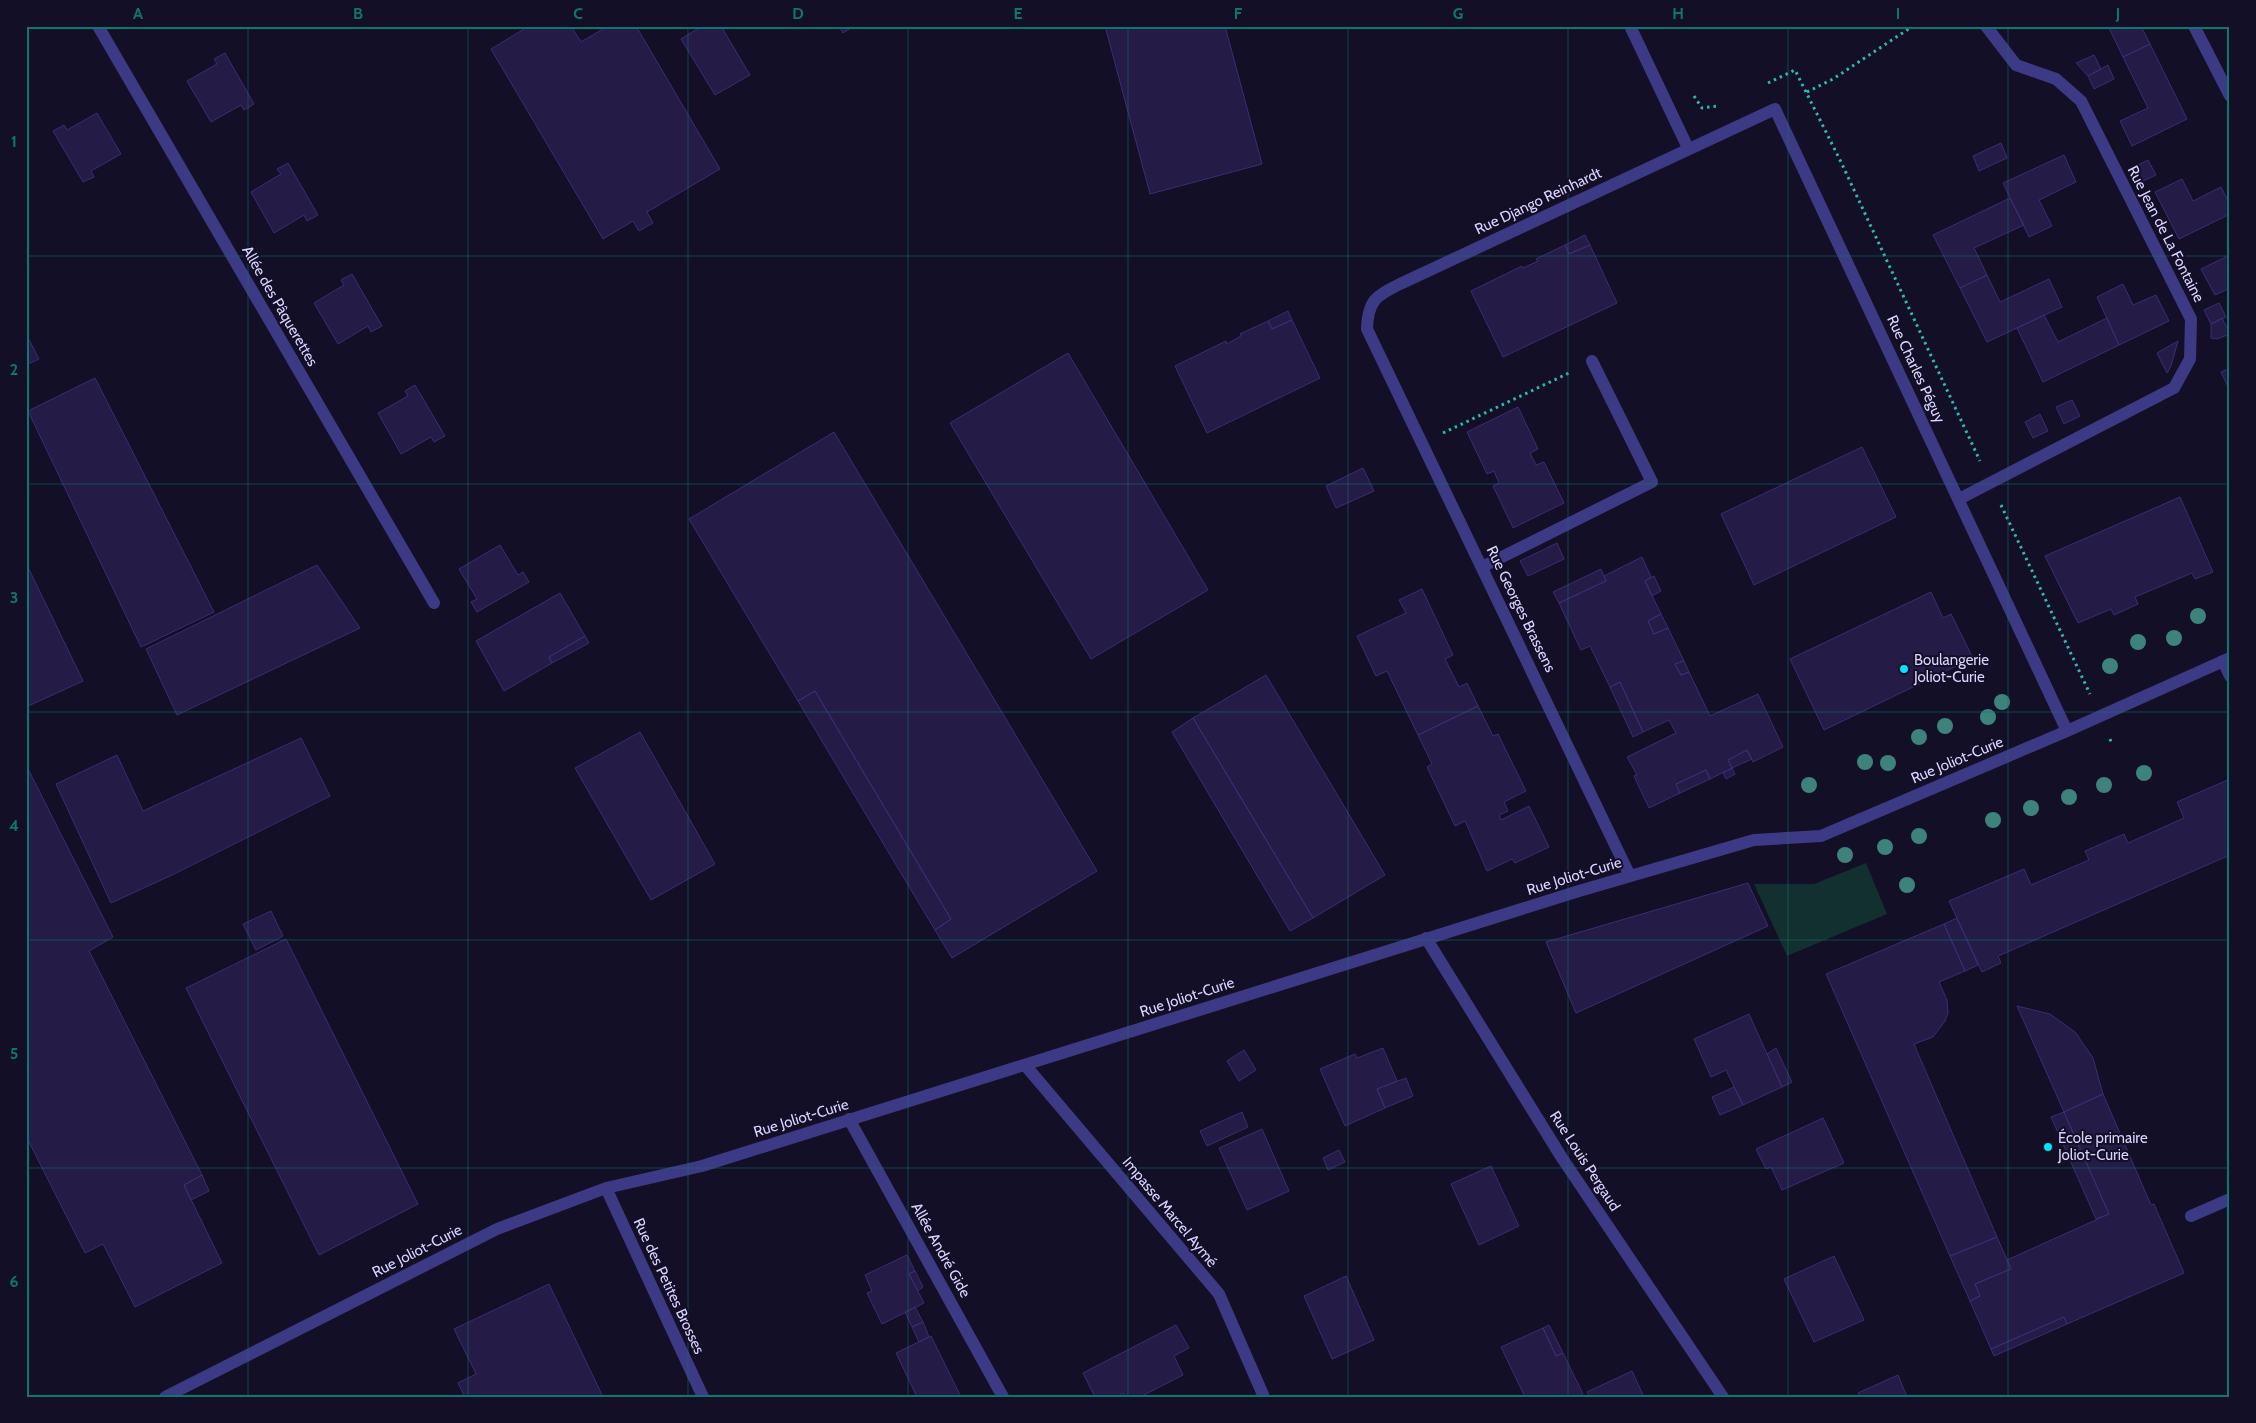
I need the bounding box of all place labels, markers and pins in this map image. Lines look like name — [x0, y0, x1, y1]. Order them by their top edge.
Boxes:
place label: Boulangerie Joliot-Curie — [1913, 651, 1989, 686]
marker: Boulangerie Joliot-Curie — [1898, 663, 1910, 675]
place label: École primaire Joliot-Curie — [2057, 1128, 2148, 1164]
marker: École primaire Joliot-Curie — [2042, 1141, 2054, 1153]

